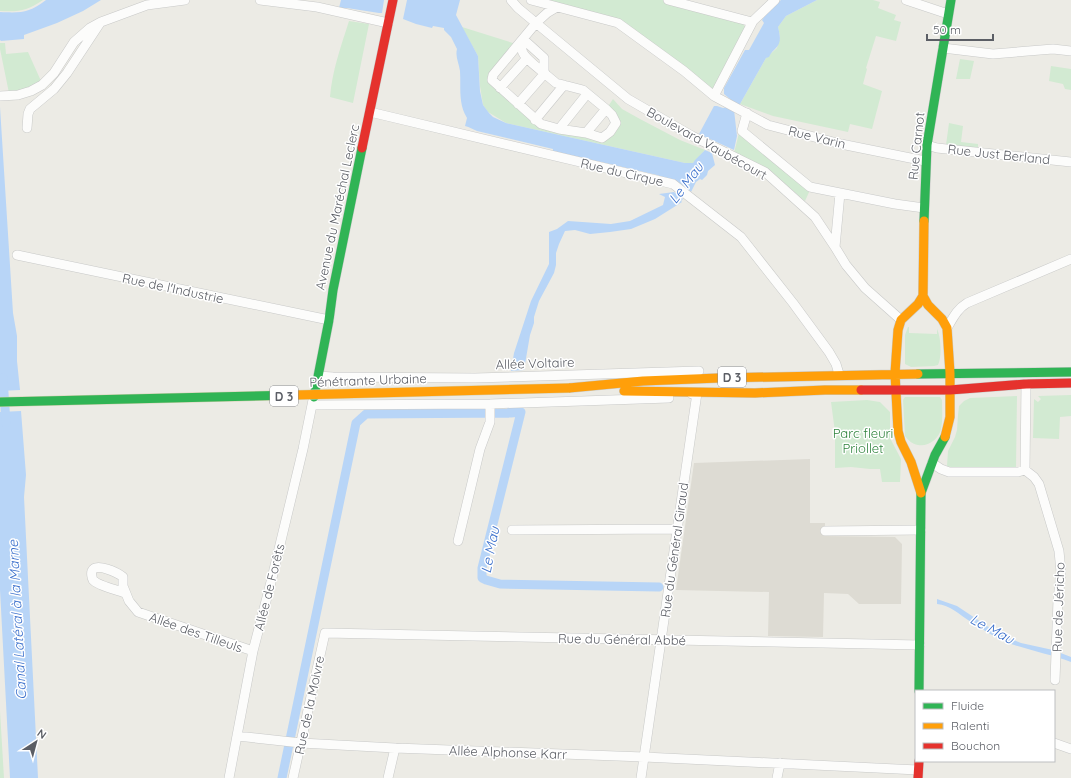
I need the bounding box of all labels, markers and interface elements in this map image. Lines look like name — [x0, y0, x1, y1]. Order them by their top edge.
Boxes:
scale bar — [927, 16, 993, 42]
text: 50 m — [933, 22, 961, 37]
street label: Boulevard Vaubécourt — [644, 103, 770, 183]
street label: Rue Carnot — [904, 111, 928, 181]
street label: Avenue du Maréchal Leclerc — [312, 122, 362, 291]
street label: Rue Varin — [787, 122, 847, 152]
street label: Rue Just Berland — [947, 141, 1051, 167]
street label: Rue du Cirque — [579, 155, 665, 189]
water label: Le Mau — [665, 158, 708, 207]
street label: Rue de l'Industrie — [121, 269, 225, 307]
street label: Allée Voltaire — [495, 354, 575, 372]
road number: D 3 — [718, 367, 746, 387]
street label: Pénétrante Urbaine — [309, 370, 427, 390]
road number: D 3 — [270, 386, 298, 406]
park label: Parc fleuri Priollet — [833, 425, 893, 456]
street label: Rue du Général Giraud — [657, 481, 691, 619]
water label: Le Mau — [477, 524, 504, 575]
water label: Canal Latéral à la Marne — [4, 539, 30, 700]
street label: Allée de Forêts — [250, 542, 288, 632]
street label: Rue de Jéricho — [1048, 562, 1068, 652]
street label: Allée des Tilleuls — [147, 609, 245, 655]
water label: Le Mau — [967, 610, 1018, 648]
street label: Rue du Général Abbé — [558, 630, 686, 648]
street label: Rue de la Moivre — [291, 654, 327, 756]
legend — [915, 690, 1055, 762]
text: Fluide — [951, 698, 984, 713]
text: Ralenti — [951, 718, 989, 733]
north arrow — [16, 722, 56, 762]
text: N — [34, 726, 49, 742]
text: Bouchon — [951, 738, 1000, 753]
street label: Allée Alphonse Karr — [449, 742, 567, 762]

